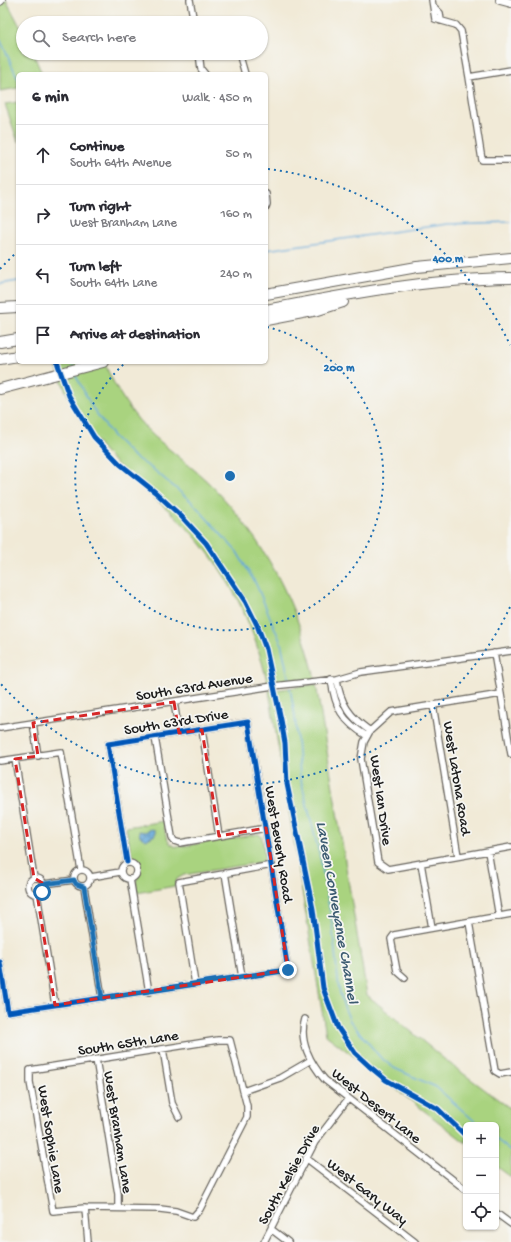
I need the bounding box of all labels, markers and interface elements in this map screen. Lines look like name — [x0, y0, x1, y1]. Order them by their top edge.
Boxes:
search box — [16, 16, 268, 60]
icon: search — [30, 27, 52, 49]
text: Search here — [62, 29, 136, 47]
text: 6 min — [32, 88, 68, 108]
text: Walk · 450 m — [182, 91, 252, 106]
text: Continue — [70, 138, 124, 156]
icon: ahead — [32, 144, 54, 166]
text: 50 m — [225, 147, 252, 162]
text: South 64th Avenue — [70, 156, 171, 171]
text: Turn right — [70, 198, 130, 216]
icon: right — [32, 204, 54, 226]
text: 160 m — [220, 207, 252, 222]
text: West Branham Lane — [70, 216, 177, 231]
text: 400 m — [432, 253, 464, 267]
text: Turn left — [70, 258, 121, 276]
icon: left — [32, 264, 54, 286]
text: 240 m — [220, 267, 252, 282]
text: South 64th Lane — [70, 276, 157, 291]
icon: arrive — [32, 324, 54, 346]
text: Arrive at destination — [70, 326, 200, 344]
text: 200 m — [324, 362, 355, 376]
centre of rings — [223, 469, 237, 483]
street label: South 63rd Avenue — [135, 670, 254, 706]
street label: South 63rd Drive — [123, 706, 230, 740]
street label: West Latona Road — [438, 720, 474, 838]
street label: West Ian Drive — [365, 754, 395, 847]
street label: West Beverly Road — [260, 785, 296, 905]
water label: Laveen Conveyance Channel — [310, 820, 361, 1007]
route start — [33, 883, 51, 901]
route end — [279, 961, 297, 979]
street label: South 65th Lane — [77, 1027, 180, 1061]
street label: West Desert Lane — [327, 1065, 424, 1148]
street label: West Branham Lane — [98, 1070, 136, 1195]
street label: West Sophie Lane — [33, 1084, 67, 1195]
street label: South Kelsie Drive — [255, 1122, 325, 1228]
map controls — [463, 1122, 499, 1230]
button: + — [463, 1122, 499, 1158]
street label: West Gary Way — [323, 1155, 411, 1230]
button: − — [463, 1158, 499, 1194]
button: locate — [463, 1194, 499, 1230]

